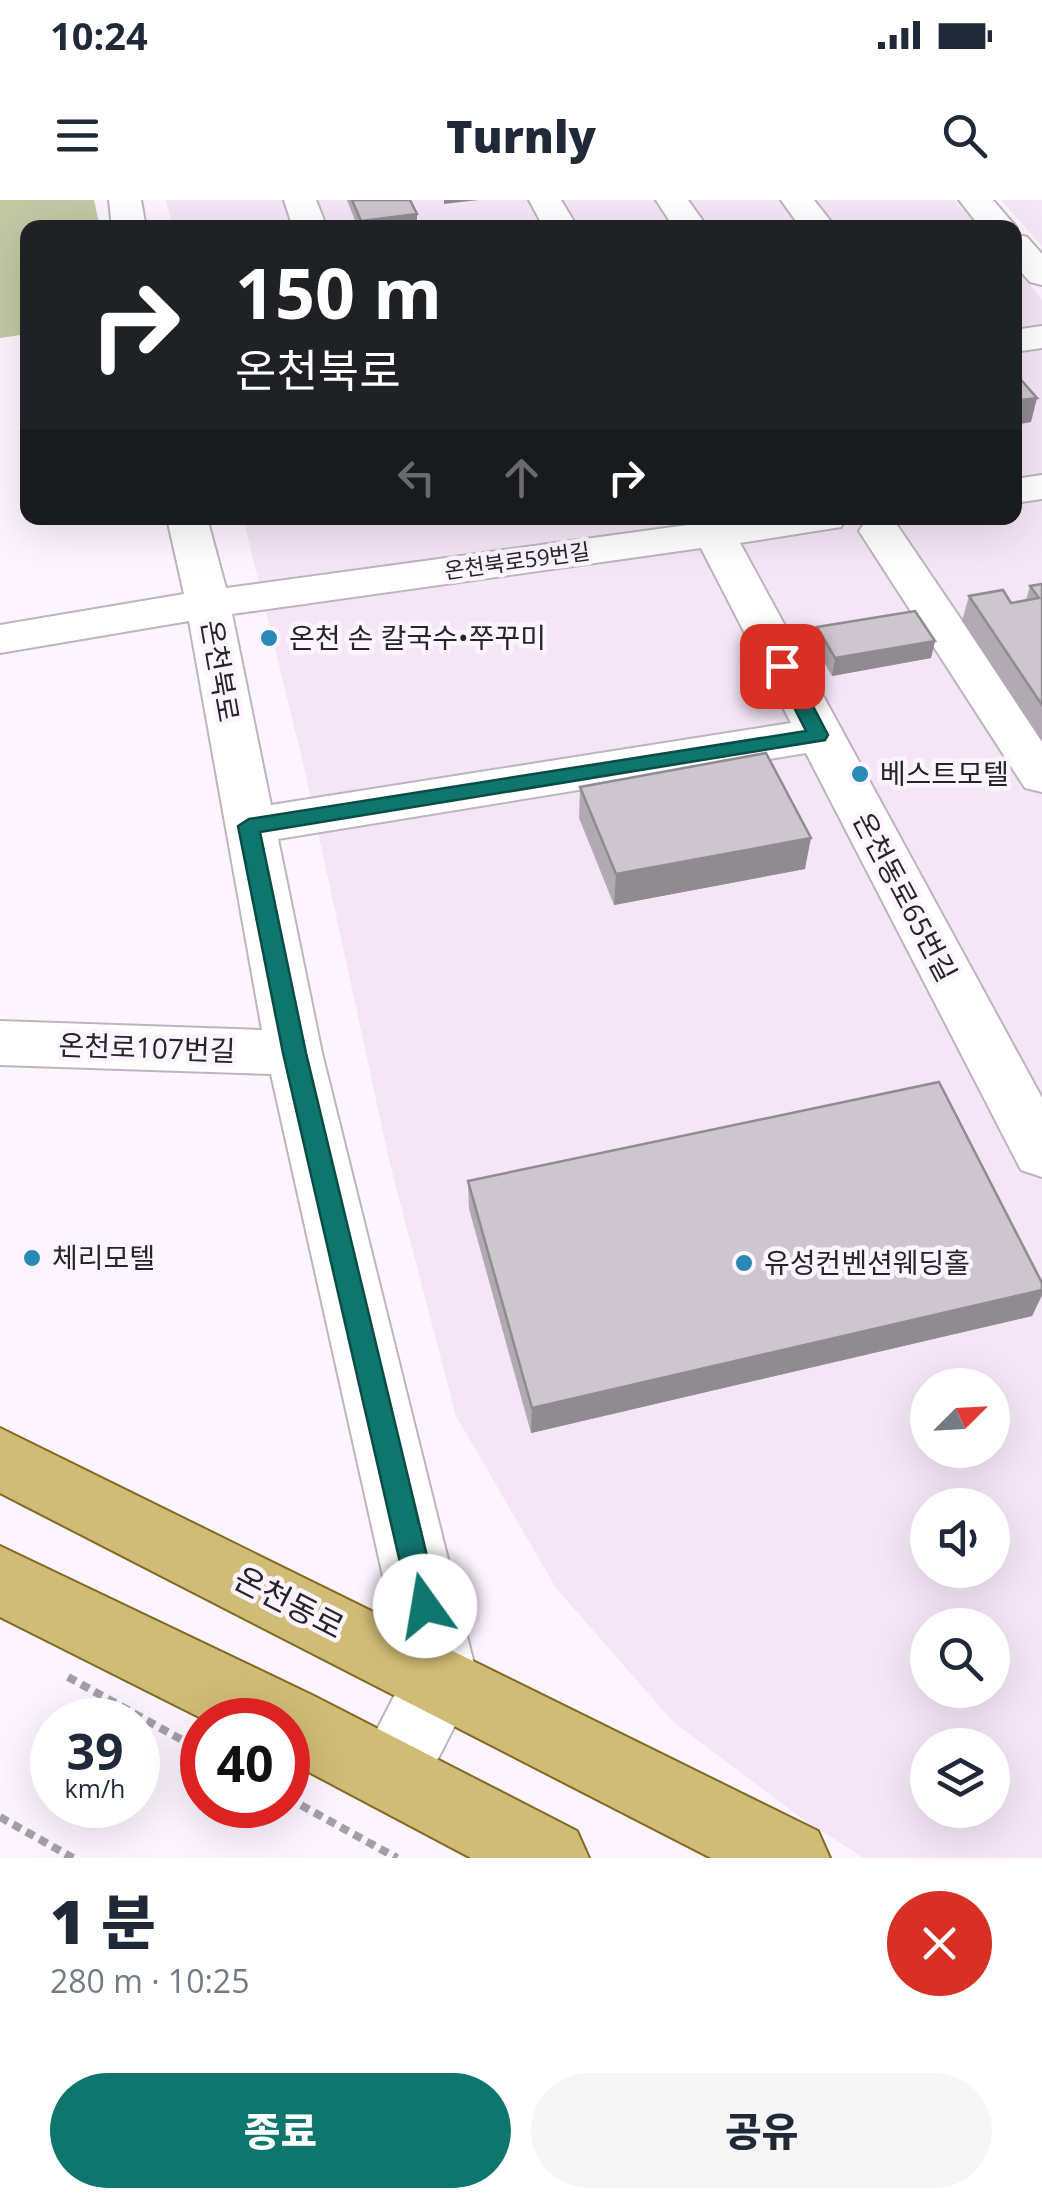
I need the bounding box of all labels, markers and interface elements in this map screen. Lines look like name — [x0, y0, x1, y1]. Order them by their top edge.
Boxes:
text: 10:24 — [50, 9, 148, 61]
text: Turnly — [446, 105, 596, 166]
icon: menu — [50, 108, 105, 163]
icon: search — [937, 108, 992, 163]
text: 150 m — [235, 244, 442, 340]
icon: right — [70, 260, 200, 390]
text: 온천북로 — [235, 339, 401, 400]
icon: left — [389, 450, 444, 505]
icon: ahead — [494, 450, 549, 505]
icon: right — [599, 450, 654, 505]
street label: 온천북로59번길 — [442, 535, 592, 585]
street label: 온천북로 — [193, 617, 249, 725]
place label: 온천 손 칼국수•쭈꾸미 — [289, 618, 546, 656]
pin — [740, 624, 825, 709]
marker: 온천 손 칼국수•쭈꾸미 — [258, 627, 280, 649]
icon: arrive — [755, 639, 810, 694]
place label: 베스트모텔 — [880, 754, 1009, 792]
marker: 베스트모텔 — [849, 763, 871, 785]
street label: 온천동로65번길 — [845, 805, 966, 988]
street label: 온천로107번길 — [58, 1025, 236, 1069]
place label: 체리모텔 — [52, 1238, 155, 1276]
place label: 유성컨벤션웨딩홀 — [764, 1243, 970, 1281]
marker: 체리모텔 — [21, 1247, 43, 1269]
marker: 유성컨벤션웨딩홀 — [733, 1252, 755, 1274]
north arrow — [910, 1368, 1010, 1468]
map controls — [910, 1368, 1010, 1828]
button: sound — [910, 1488, 1010, 1588]
position arrow — [373, 1554, 477, 1658]
street label: 온천동로 — [227, 1556, 352, 1648]
button: search — [910, 1608, 1010, 1708]
speed limit sign: 40 — [180, 1698, 310, 1828]
text: 39 — [66, 1717, 124, 1785]
button: layers — [910, 1728, 1010, 1828]
text: km/h — [65, 1771, 125, 1805]
text: 1 분 — [50, 1880, 156, 1962]
button: close — [887, 1891, 992, 1996]
text: 280 m · 10:25 — [50, 1959, 249, 2002]
button: 종료 — [50, 2073, 511, 2188]
button: 공유 — [531, 2073, 992, 2188]

